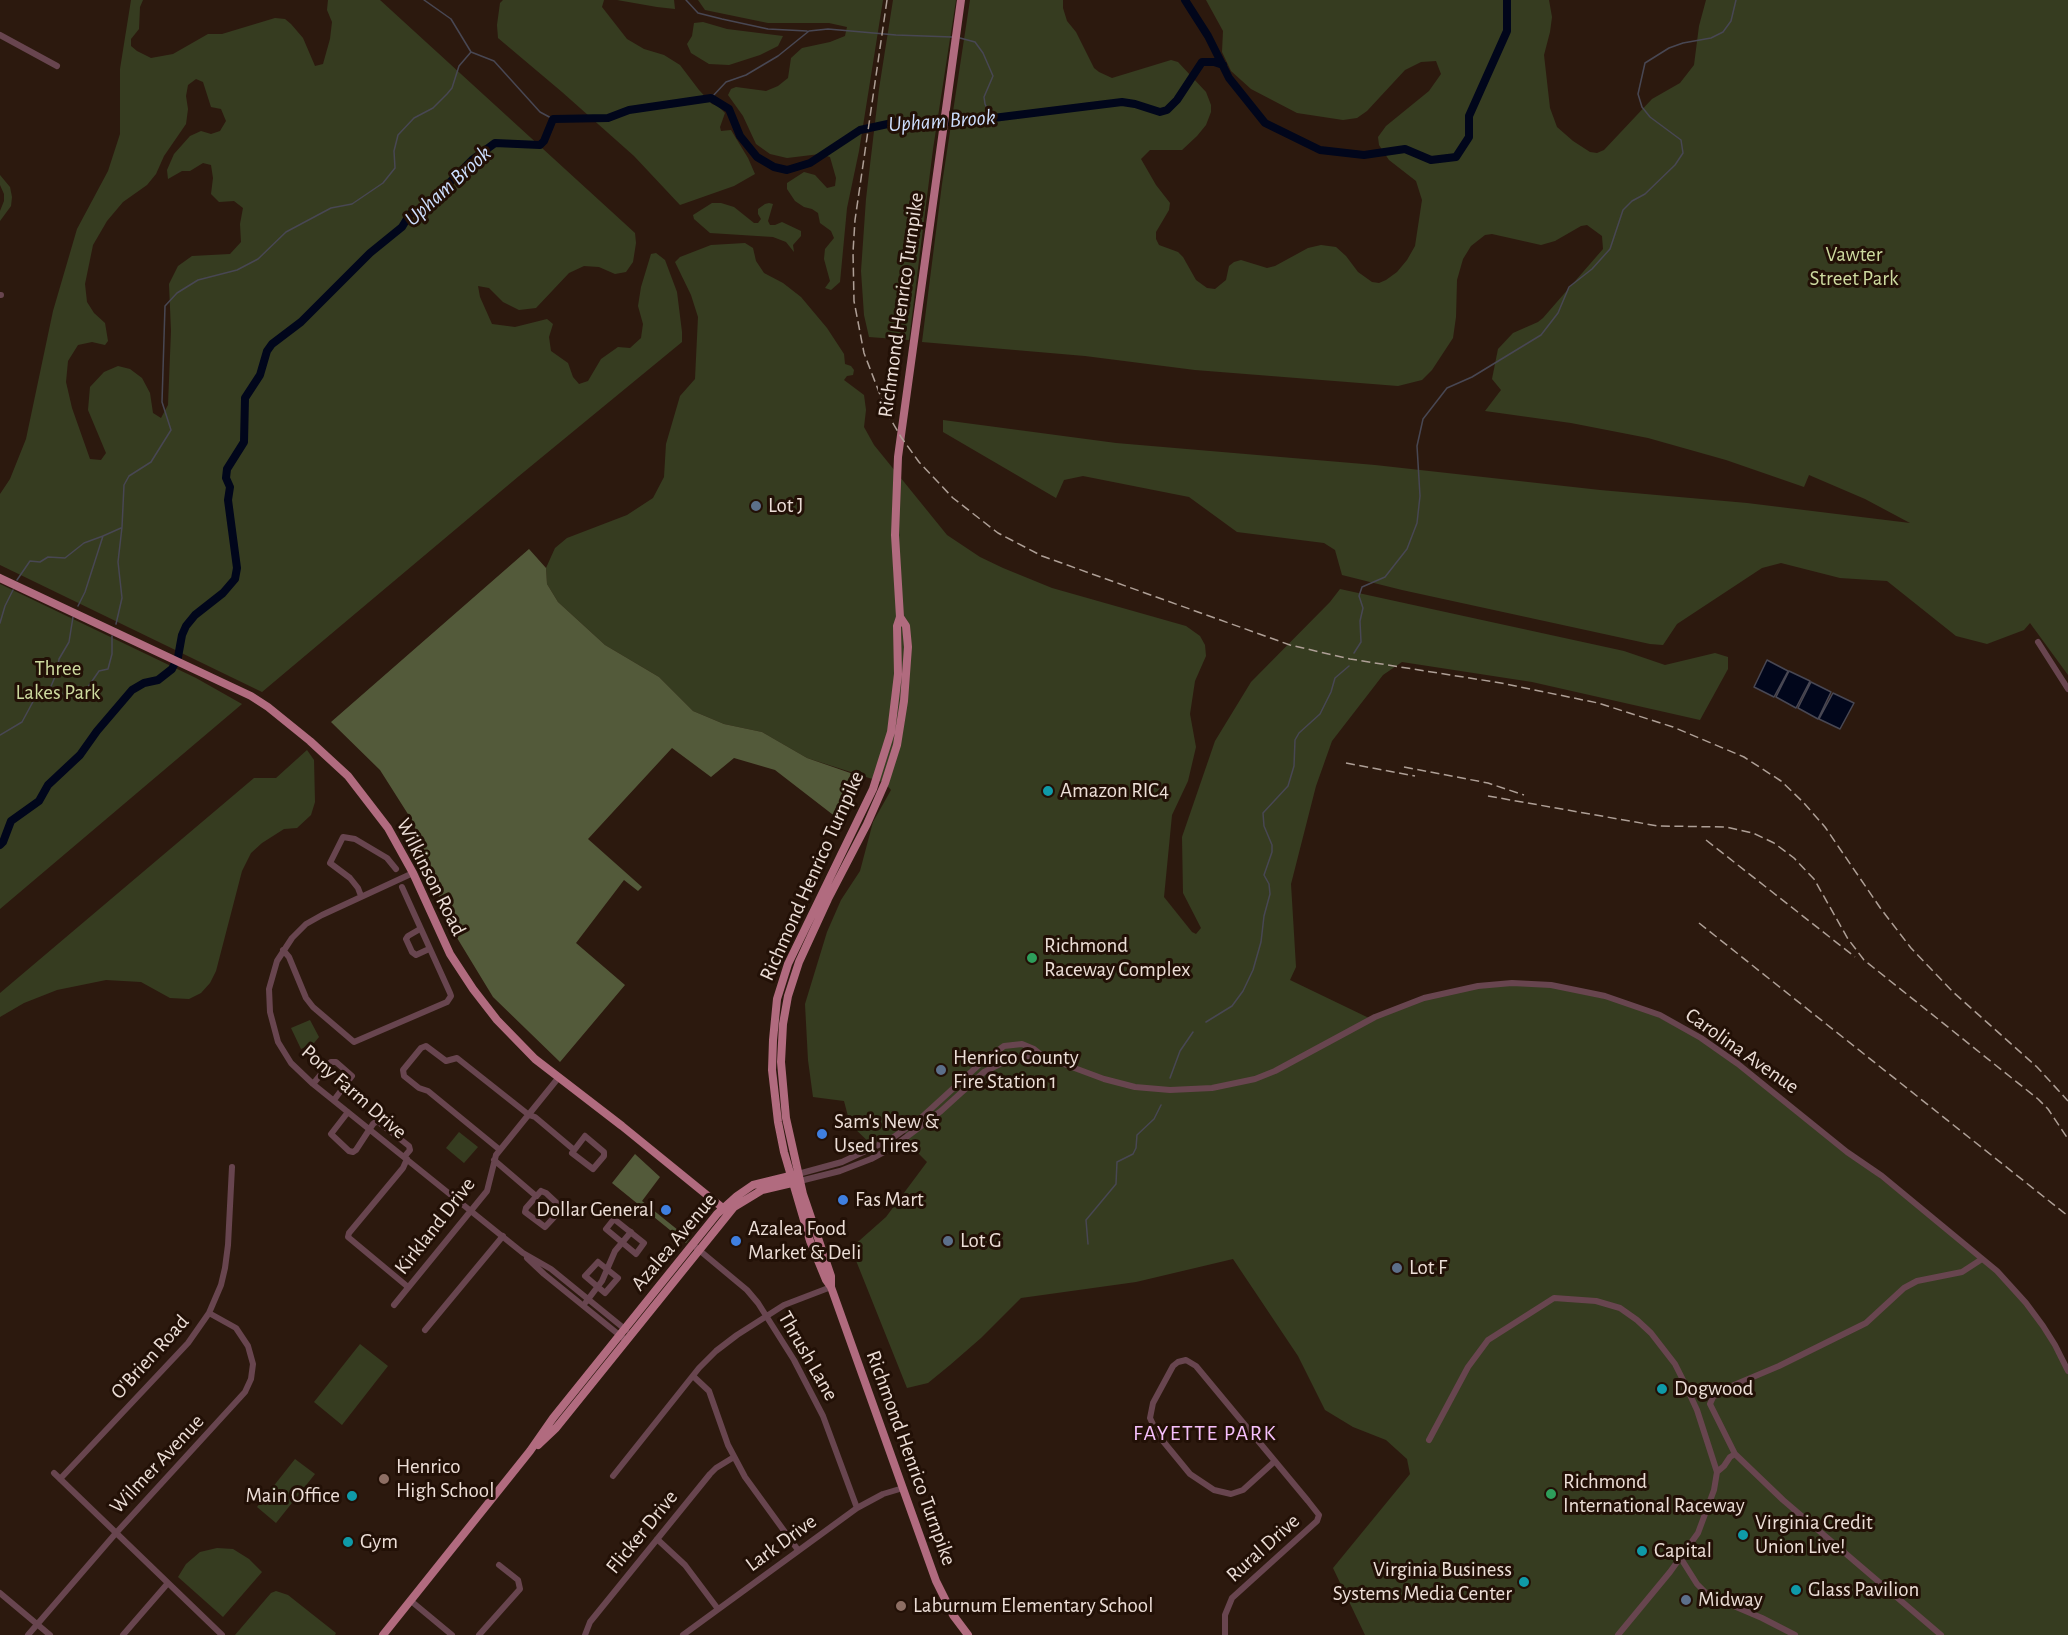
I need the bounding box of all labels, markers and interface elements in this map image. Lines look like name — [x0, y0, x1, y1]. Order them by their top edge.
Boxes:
water label: Upham Brook — [887, 104, 997, 138]
water label: Upham Brook — [399, 140, 497, 232]
street label: Richmond Henrico Turnpike — [873, 191, 929, 419]
park label: Vawter Street Park — [1809, 242, 1899, 292]
place label: Lot J — [768, 493, 803, 519]
marker: Lot J — [749, 499, 763, 513]
park label: Three Lakes Park — [16, 656, 100, 706]
street label: Richmond Henrico Turnpike — [754, 767, 870, 985]
place label: Amazon RIC4 — [1060, 778, 1169, 804]
marker: Amazon RIC4 — [1041, 784, 1055, 798]
street label: Wilkinson Road — [391, 814, 471, 940]
place label: Richmond Raceway Complex — [1044, 933, 1190, 983]
marker: Richmond Raceway Complex — [1025, 951, 1039, 965]
street label: Carolina Avenue — [1680, 1003, 1804, 1099]
street label: Pony Farm Drive — [296, 1039, 412, 1145]
place label: Henrico County Fire Station 1 — [953, 1045, 1079, 1095]
marker: Henrico County Fire Station 1 — [934, 1063, 948, 1077]
place label: Sam's New & Used Tires — [834, 1109, 939, 1159]
marker: Sam's New & Used Tires — [815, 1127, 829, 1141]
street label: Kirkland Drive — [389, 1172, 481, 1280]
place label: Fas Mart — [855, 1187, 924, 1213]
street label: Azalea Avenue — [626, 1188, 722, 1296]
marker: Fas Mart — [836, 1193, 850, 1207]
place label: Dollar General — [536, 1197, 654, 1223]
marker: Dollar General — [659, 1203, 673, 1217]
place label: Azalea Food Market & Deli — [748, 1216, 861, 1266]
place label: Lot G — [960, 1228, 1002, 1254]
marker: Azalea Food Market & Deli — [729, 1234, 743, 1248]
marker: Lot G — [941, 1234, 955, 1248]
place label: Lot F — [1409, 1255, 1447, 1281]
marker: Lot F — [1390, 1261, 1404, 1275]
street label: Thrush Lane — [772, 1307, 844, 1405]
street label: O'Brien Road — [105, 1309, 195, 1405]
street label: Richmond Henrico Turnpike — [860, 1347, 962, 1569]
place label: Dogwood — [1674, 1376, 1753, 1402]
marker: Dogwood — [1655, 1382, 1669, 1396]
street label: Wilmer Avenue — [104, 1409, 210, 1519]
district label: FAYETTE PARK — [1133, 1420, 1277, 1446]
place label: Henrico High School — [396, 1454, 494, 1504]
place label: Richmond International Raceway — [1563, 1469, 1745, 1519]
marker: Henrico High School — [377, 1472, 391, 1486]
place label: Main Office — [245, 1483, 340, 1509]
street label: Flicker Drive — [601, 1485, 683, 1579]
marker: Richmond International Raceway — [1544, 1487, 1558, 1501]
marker: Main Office — [345, 1489, 359, 1503]
street label: Rural Drive — [1221, 1508, 1305, 1588]
street label: Lark Drive — [741, 1509, 821, 1577]
place label: Virginia Credit Union Live! — [1755, 1510, 1873, 1560]
marker: Virginia Credit Union Live! — [1736, 1528, 1750, 1542]
place label: Gym — [360, 1529, 398, 1555]
marker: Gym — [341, 1535, 355, 1549]
place label: Capital — [1654, 1538, 1712, 1564]
marker: Capital — [1635, 1544, 1649, 1558]
place label: Virginia Business Systems Media Center — [1333, 1557, 1512, 1607]
marker: Virginia Business Systems Media Center — [1517, 1575, 1531, 1589]
place label: Glass Pavilion — [1808, 1577, 1919, 1603]
marker: Glass Pavilion — [1789, 1583, 1803, 1597]
place label: Midway — [1698, 1587, 1763, 1613]
place label: Laburnum Elementary School — [913, 1593, 1153, 1619]
marker: Midway — [1679, 1593, 1693, 1607]
marker: Laburnum Elementary School — [894, 1599, 908, 1613]

